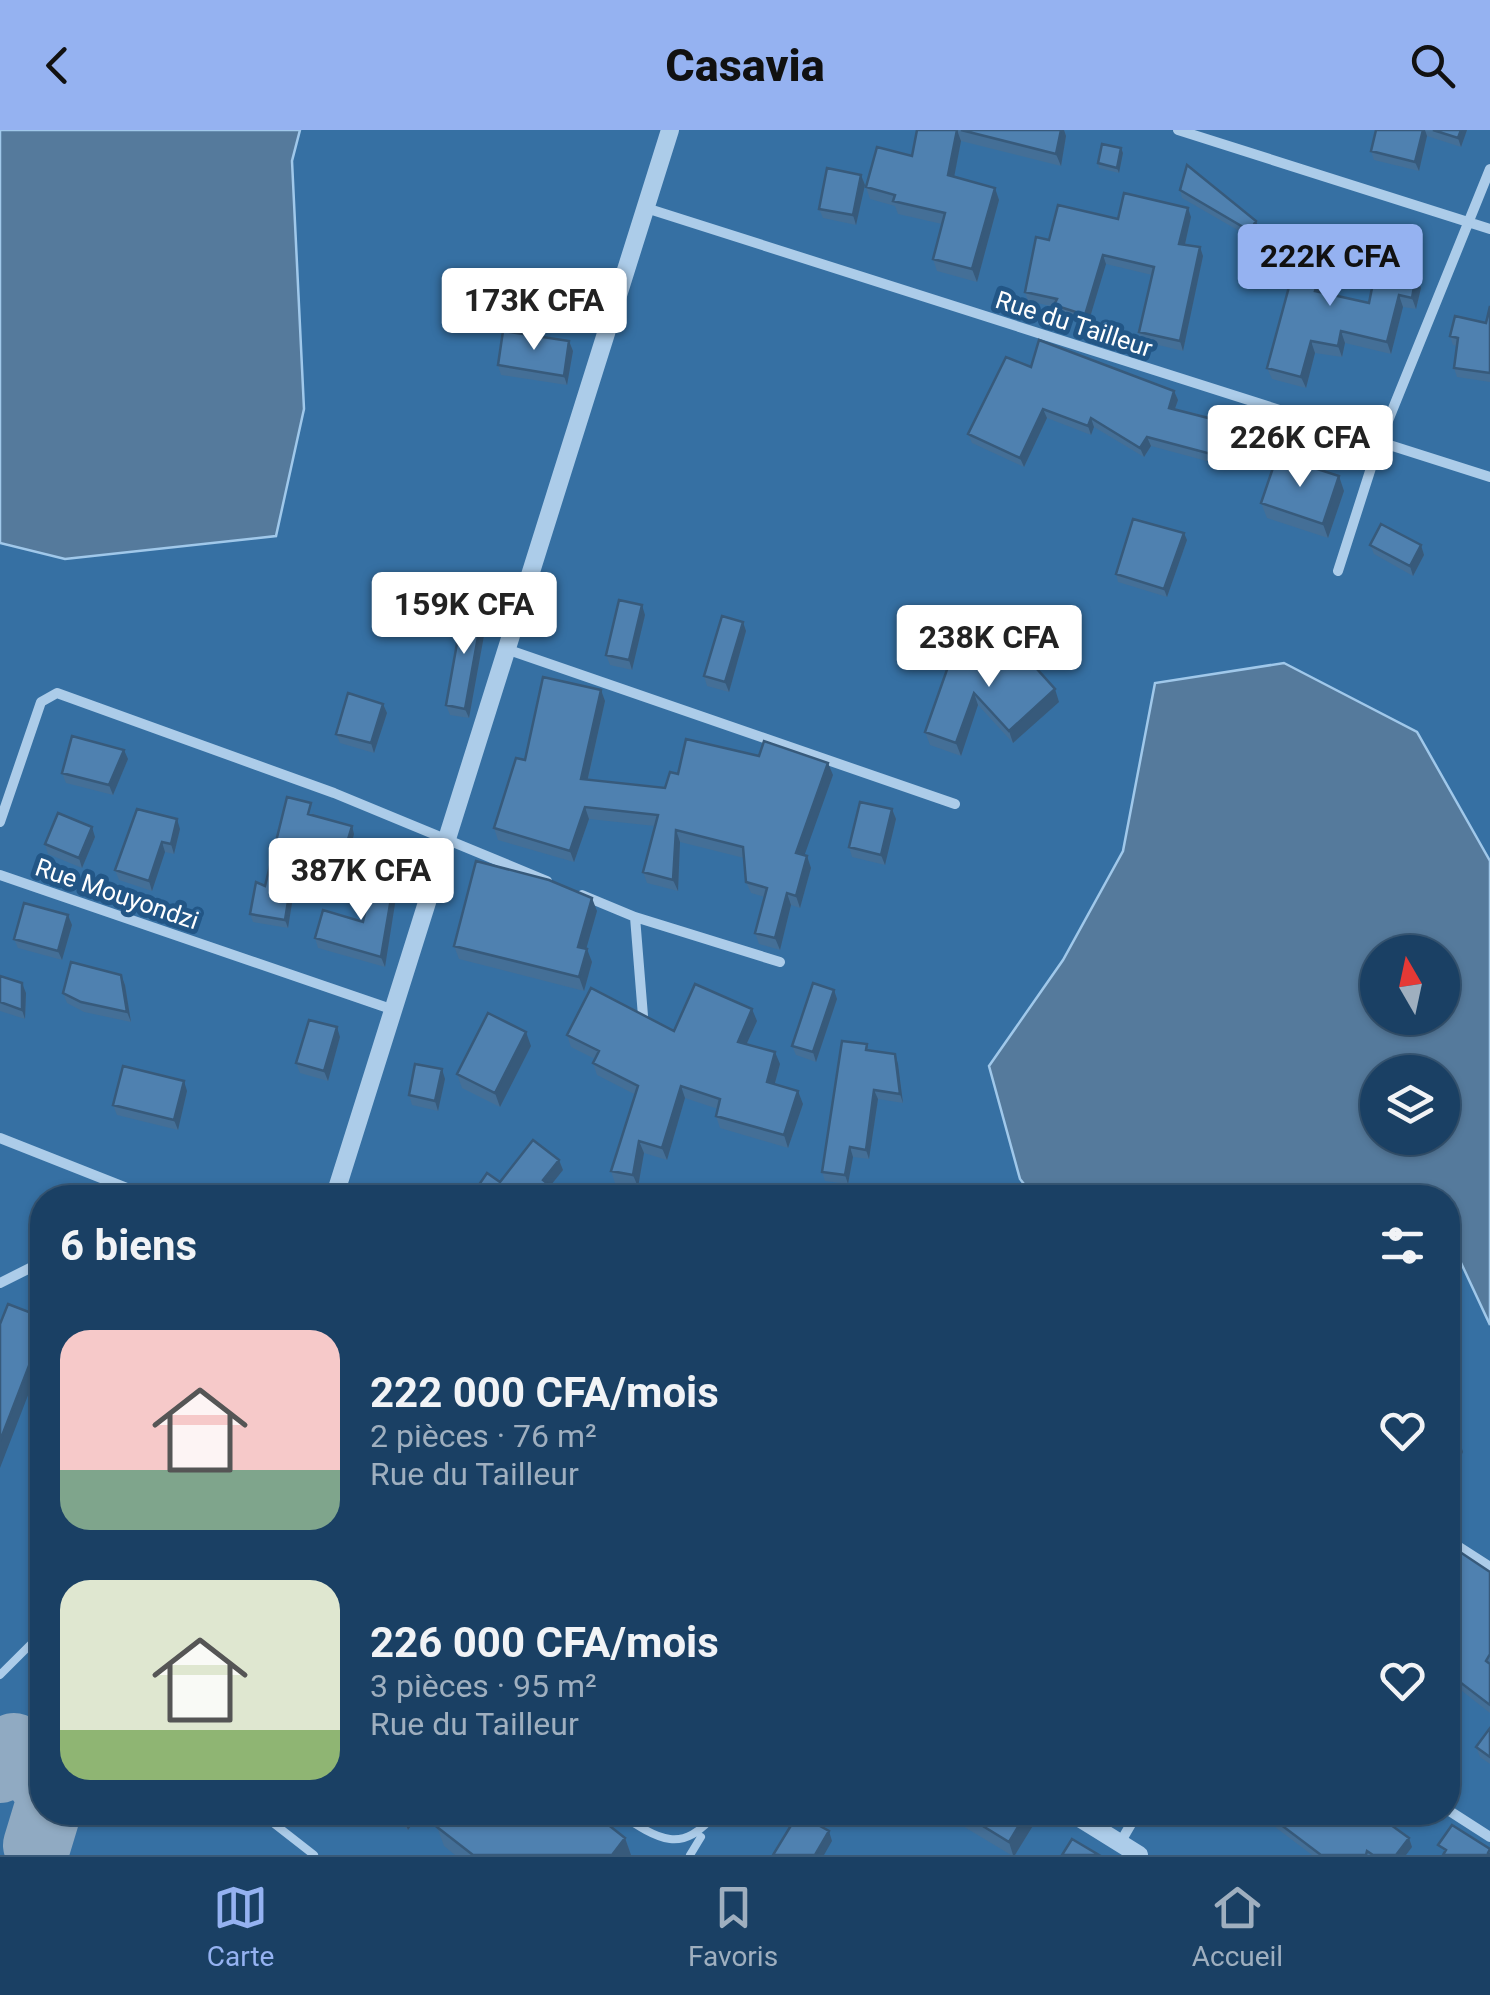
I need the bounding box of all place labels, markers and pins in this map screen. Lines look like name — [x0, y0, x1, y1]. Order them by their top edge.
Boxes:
pin: 222K CFA — [1227, 224, 1433, 309]
pin: 173K CFA — [431, 268, 637, 353]
pin: 226K CFA — [1197, 405, 1403, 490]
pin: 159K CFA — [361, 572, 567, 657]
pin: 238K CFA — [886, 605, 1092, 690]
pin: 387K CFA — [258, 838, 464, 923]

